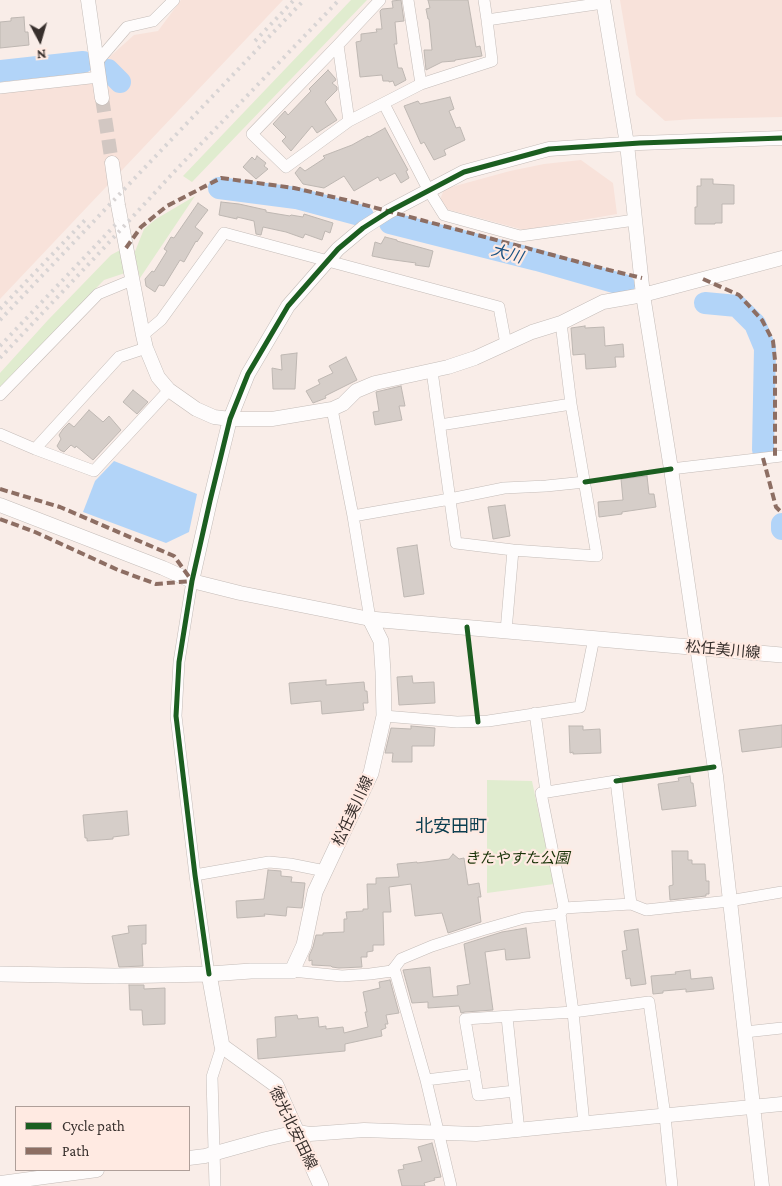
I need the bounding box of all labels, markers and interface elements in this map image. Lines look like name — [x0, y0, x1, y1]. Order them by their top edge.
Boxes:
north arrow — [15, 15, 65, 65]
text: N — [36, 46, 47, 63]
water label: 大川 — [489, 241, 525, 267]
street label: 松任美川線 — [685, 638, 761, 662]
street label: 松任美川線 — [329, 773, 377, 849]
district label: 北安田町 — [415, 815, 487, 837]
park label: きたやすた公園 — [465, 849, 569, 867]
street label: 徳光北安田線 — [265, 1084, 321, 1172]
legend — [15, 1106, 190, 1171]
text: Cycle path — [62, 1118, 125, 1134]
text: Path — [62, 1143, 89, 1159]

